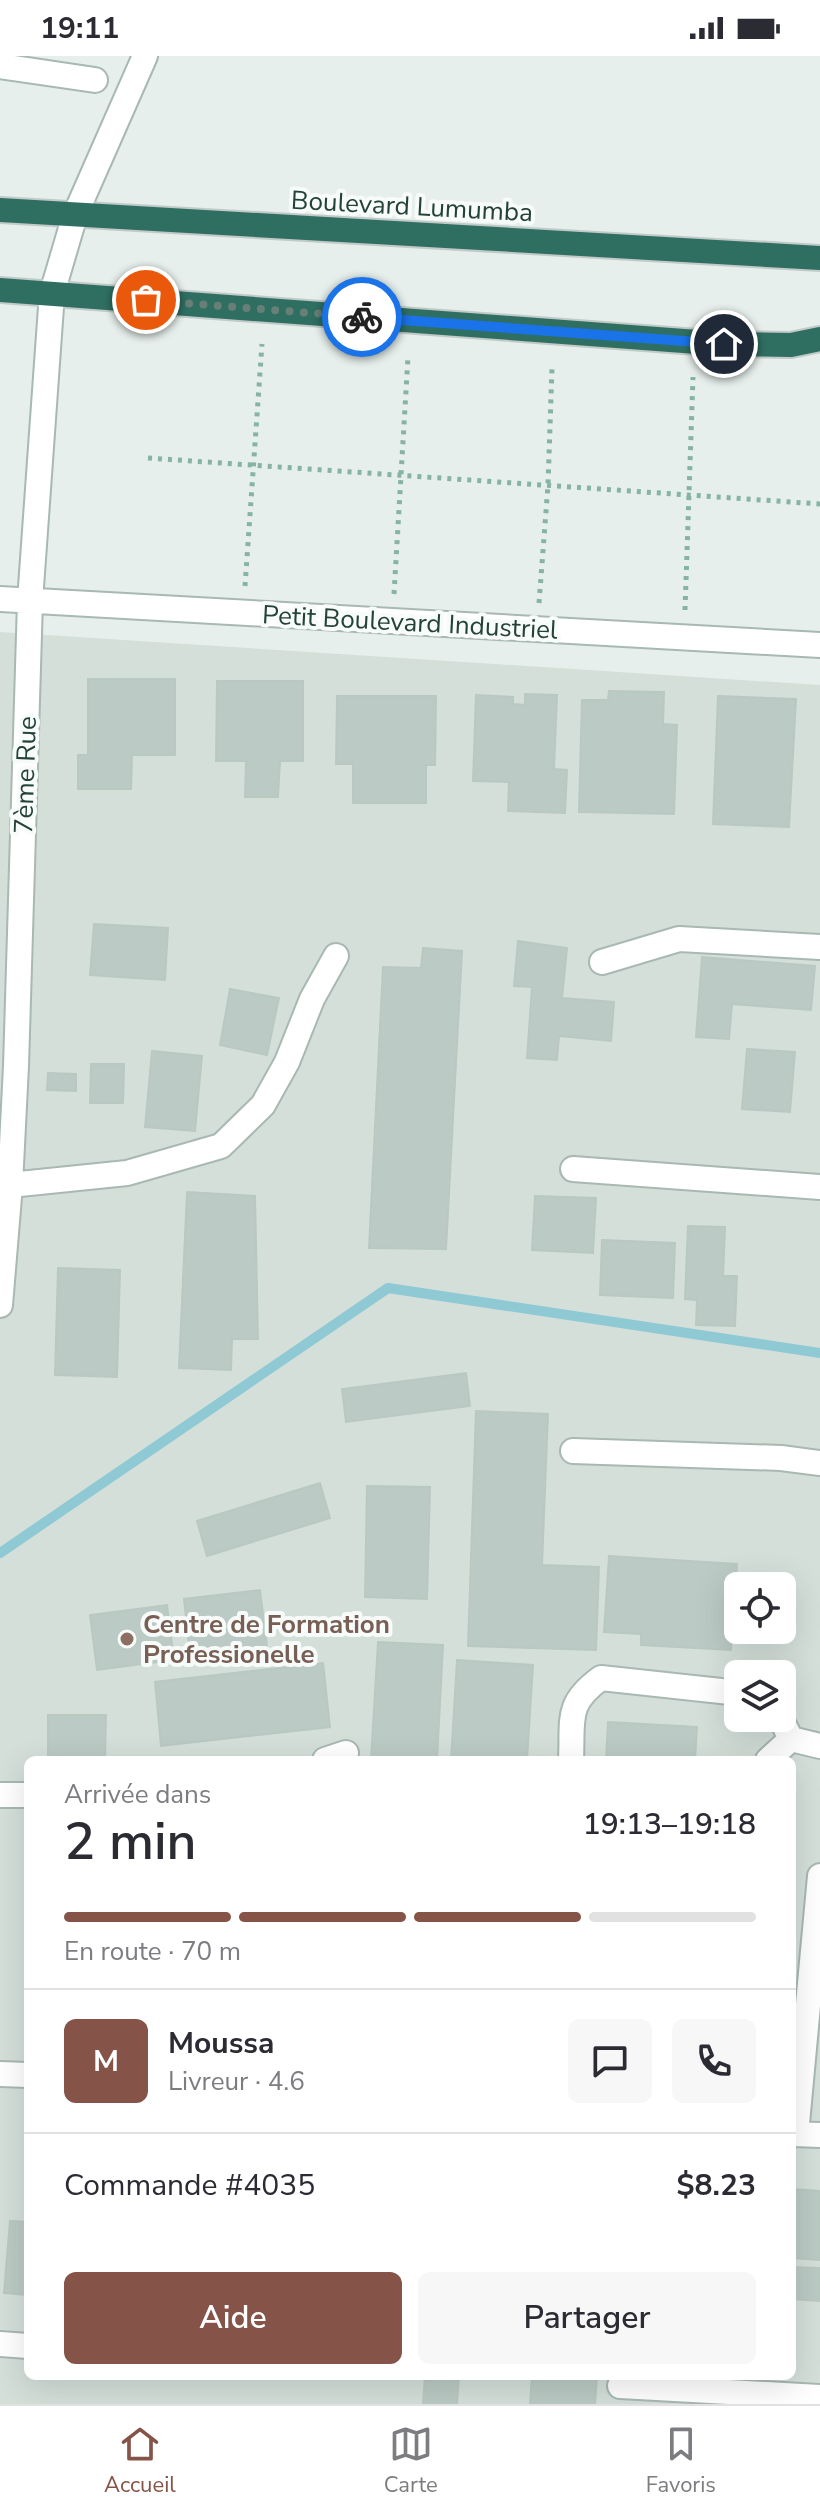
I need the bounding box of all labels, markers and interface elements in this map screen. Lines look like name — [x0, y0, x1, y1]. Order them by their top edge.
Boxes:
text: 19:11 — [40, 8, 119, 49]
street label: Boulevard Lumumba — [290, 183, 534, 230]
pin — [112, 266, 180, 334]
courier — [322, 277, 402, 357]
icon: bag — [124, 278, 168, 322]
icon: bike — [340, 295, 384, 339]
pin — [690, 310, 758, 378]
icon: home — [702, 322, 746, 366]
street label: Petit Boulevard Industriel — [261, 597, 559, 648]
street label: 7ème Rue — [6, 715, 45, 835]
map controls — [724, 1572, 796, 1732]
button: locate — [724, 1572, 796, 1644]
place label: Centre de Formation Professionelle — [143, 1607, 390, 1672]
marker: Centre de Formation Professionelle — [118, 1630, 136, 1648]
button: layers — [724, 1660, 796, 1732]
text: Arrivée dans — [64, 1777, 211, 1812]
text: 19:13–19:18 — [583, 1804, 756, 1845]
text: 2 min — [64, 1806, 197, 1877]
text: En route · 70 m — [64, 1934, 241, 1969]
button: chat — [568, 2019, 652, 2103]
button: phone — [672, 2019, 756, 2103]
text: Moussa — [168, 2023, 274, 2064]
text: M — [93, 2041, 119, 2082]
text: Livreur · 4.6 — [168, 2064, 305, 2099]
text: Commande #4035 — [64, 2165, 315, 2206]
text: $8.23 — [677, 2165, 756, 2206]
button: Aide — [64, 2272, 402, 2364]
button: Partager — [418, 2272, 756, 2364]
tab: Accueil — [104, 2422, 176, 2500]
tab: Carte — [384, 2422, 438, 2500]
tab: Favoris — [646, 2422, 716, 2500]

